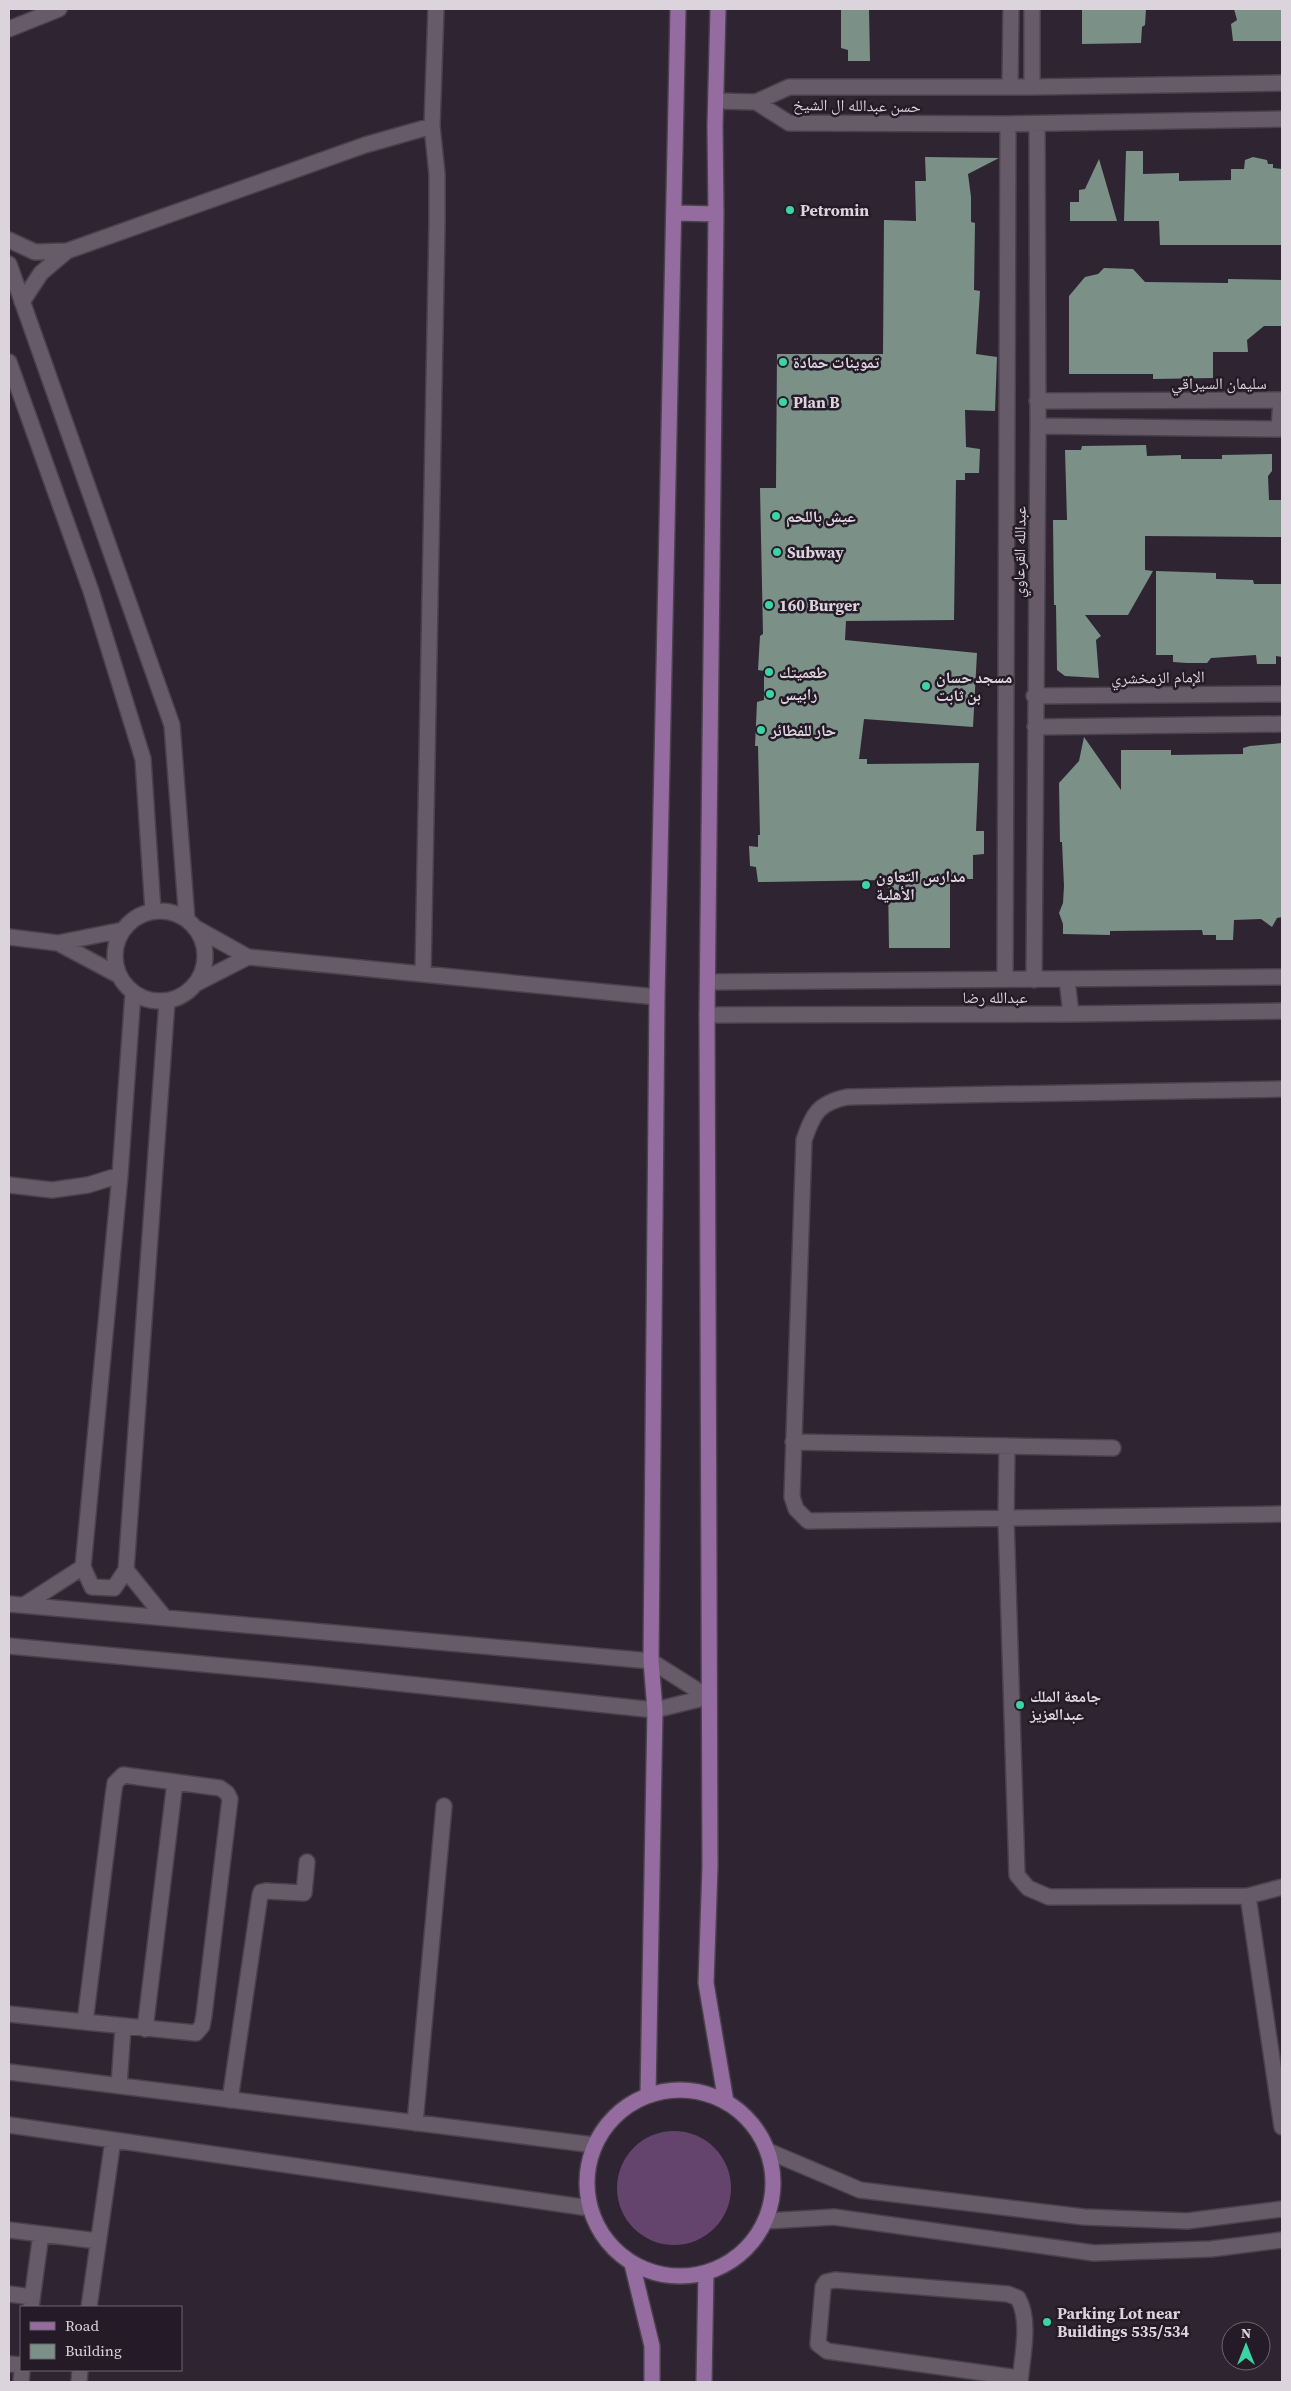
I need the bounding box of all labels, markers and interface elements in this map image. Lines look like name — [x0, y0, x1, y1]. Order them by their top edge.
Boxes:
street label: حسن عبدالله ال الشيخ — [793, 93, 921, 117]
place label: Petromin — [800, 199, 869, 221]
marker: Petromin — [784, 204, 796, 216]
place label: تموينات حمادة — [793, 351, 880, 373]
marker: تموينات حمادة — [777, 356, 789, 368]
street label: سليمان السيراقي — [1171, 372, 1267, 396]
place label: Plan B — [793, 391, 840, 413]
marker: Plan B — [777, 396, 789, 408]
place label: عيش باللحم — [786, 505, 856, 528]
street label: عبدالله القرعاوي — [1007, 506, 1033, 598]
marker: عيش باللحم — [770, 510, 782, 522]
place label: Subway — [787, 541, 844, 563]
marker: Subway — [771, 546, 783, 558]
place label: 160 Burger — [779, 594, 860, 616]
marker: 160 Burger — [763, 599, 775, 611]
place label: طعميتك — [779, 661, 827, 683]
street label: الإمام الزمخشري — [1111, 665, 1205, 691]
marker: طعميتك — [763, 666, 775, 678]
place label: مسجد حسان بن ثابت — [936, 666, 1012, 706]
marker: مسجد حسان بن ثابت — [920, 680, 932, 692]
place label: رابيس — [780, 683, 817, 705]
marker: رابيس — [764, 688, 776, 700]
place label: حار للفطائر — [770, 719, 836, 741]
marker: حار للفطائر — [755, 724, 767, 736]
place label: مدارس التعاون الأهلية — [876, 865, 965, 905]
marker: مدارس التعاون الأهلية — [860, 879, 872, 891]
street label: عبدالله رضا — [962, 986, 1028, 1008]
place label: جامعة الملك عبدالعزيز — [1029, 1685, 1101, 1725]
marker: جامعة الملك عبدالعزيز — [1014, 1699, 1026, 1711]
place label: Parking Lot near Buildings 535/534 — [1057, 2302, 1190, 2342]
legend — [20, 2306, 182, 2371]
text: Road — [65, 2315, 99, 2336]
marker: Parking Lot near Buildings 535/534 — [1041, 2316, 1053, 2328]
north arrow — [1221, 2321, 1271, 2371]
text: N — [1241, 2323, 1251, 2343]
text: Building — [65, 2340, 122, 2361]

